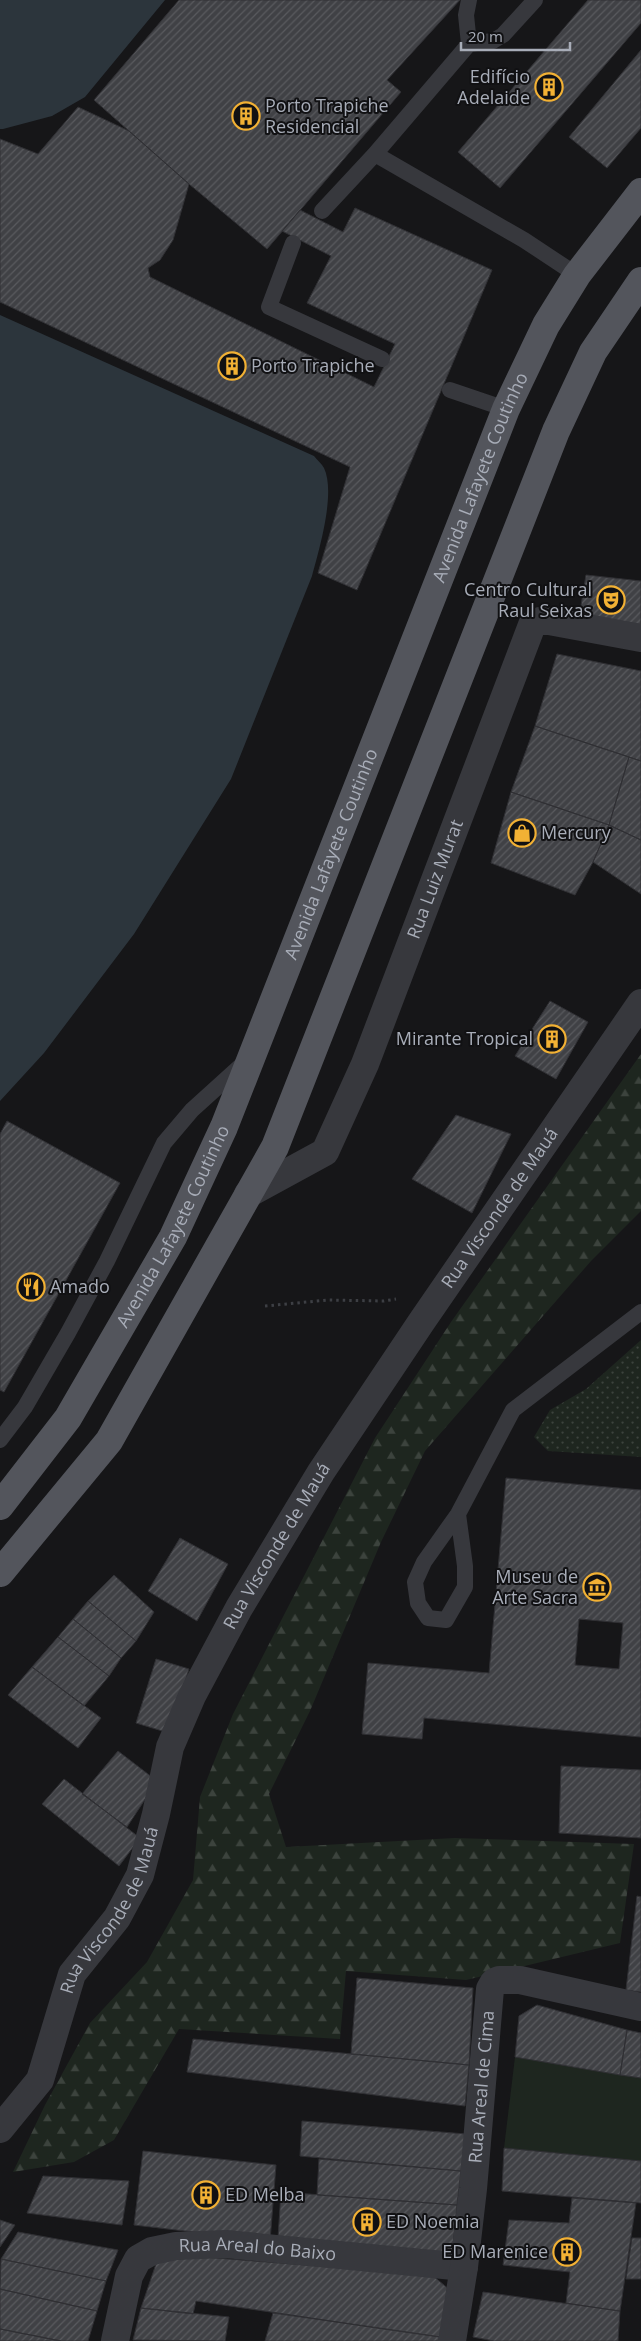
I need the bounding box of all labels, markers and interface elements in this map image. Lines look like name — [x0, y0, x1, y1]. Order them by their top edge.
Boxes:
scale bar — [461, 20, 570, 52]
text: 20 m — [468, 26, 503, 46]
place label: Edifício Adelaide — [457, 64, 530, 109]
building icon: Edifício Adelaide — [534, 72, 564, 102]
place label: Porto Trapiche Residencial — [265, 93, 389, 138]
building icon: Porto Trapiche Residencial — [231, 101, 261, 131]
building icon: Porto Trapiche — [217, 351, 247, 381]
place label: Porto Trapiche — [251, 353, 375, 377]
street label: Avenida Lafayete Coutinho — [426, 368, 533, 586]
place label: Centro Cultural Raul Seixas — [464, 577, 592, 622]
theatre icon: Centro Cultural Raul Seixas — [596, 585, 626, 615]
street label: Avenida Lafayete Coutinho — [278, 745, 383, 963]
street label: Rua Luiz Murat — [401, 816, 468, 942]
shop icon: Mercury — [507, 818, 537, 848]
place label: Mercury — [541, 820, 612, 844]
building icon: Mirante Tropical — [537, 1024, 567, 1054]
place label: Mirante Tropical — [396, 1026, 533, 1050]
street label: Avenida Lafayete Coutinho — [110, 1121, 234, 1331]
street label: Rua Visconde de Mauá — [435, 1122, 563, 1293]
restaurant icon: Amado — [16, 1272, 46, 1302]
place label: Amado — [50, 1274, 110, 1298]
street label: Rua Visconde de Mauá — [217, 1457, 335, 1633]
place label: Museu de Arte Sacra — [492, 1564, 578, 1609]
museum icon: Museu de Arte Sacra — [582, 1572, 612, 1602]
street label: Rua Visconde de Mauá — [54, 1824, 163, 1996]
street label: Rua Areal de Cima — [462, 2009, 499, 2164]
building icon: ED Melba — [191, 2180, 221, 2210]
place label: ED Melba — [225, 2182, 305, 2206]
building icon: ED Noemia — [352, 2207, 382, 2237]
place label: ED Noemia — [386, 2209, 479, 2233]
street label: Rua Areal do Baixo — [178, 2231, 337, 2266]
building icon: ED Marenice — [552, 2237, 582, 2267]
place label: ED Marenice — [442, 2239, 548, 2263]

